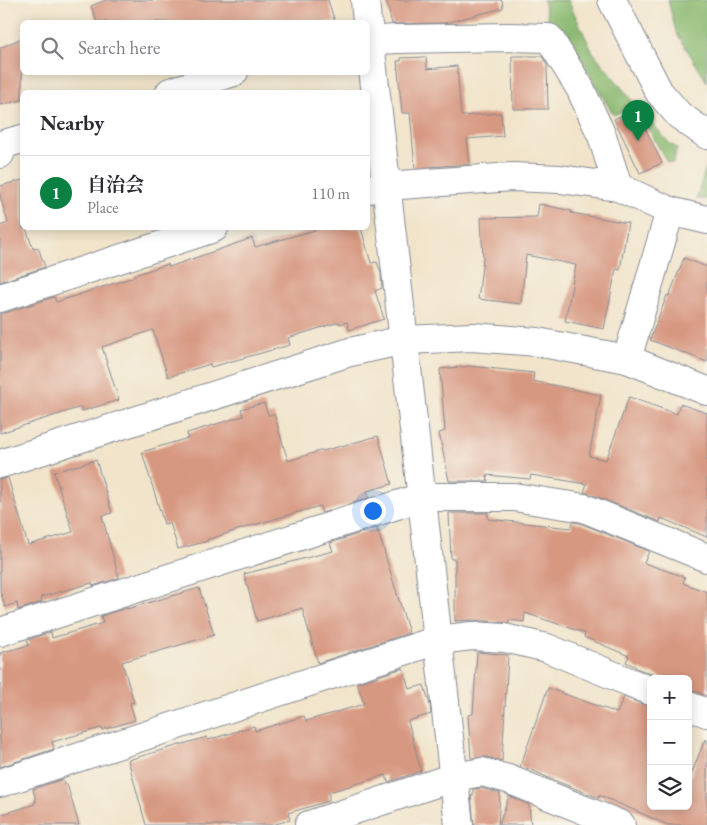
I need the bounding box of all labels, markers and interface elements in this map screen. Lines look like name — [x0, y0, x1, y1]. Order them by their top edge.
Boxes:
search box — [20, 20, 370, 75]
icon: search — [38, 34, 66, 62]
text: Search here — [78, 35, 160, 60]
pin: 1 — [622, 100, 654, 141]
text: Nearby — [40, 109, 104, 136]
text: 自治会 — [87, 172, 144, 197]
text: 1 — [52, 183, 60, 204]
text: 110 m — [311, 183, 350, 204]
text: Place — [87, 197, 119, 218]
your location — [360, 498, 386, 524]
map controls — [647, 675, 692, 810]
button: + — [647, 675, 692, 720]
button: − — [647, 720, 692, 765]
button: layers — [647, 765, 692, 810]

